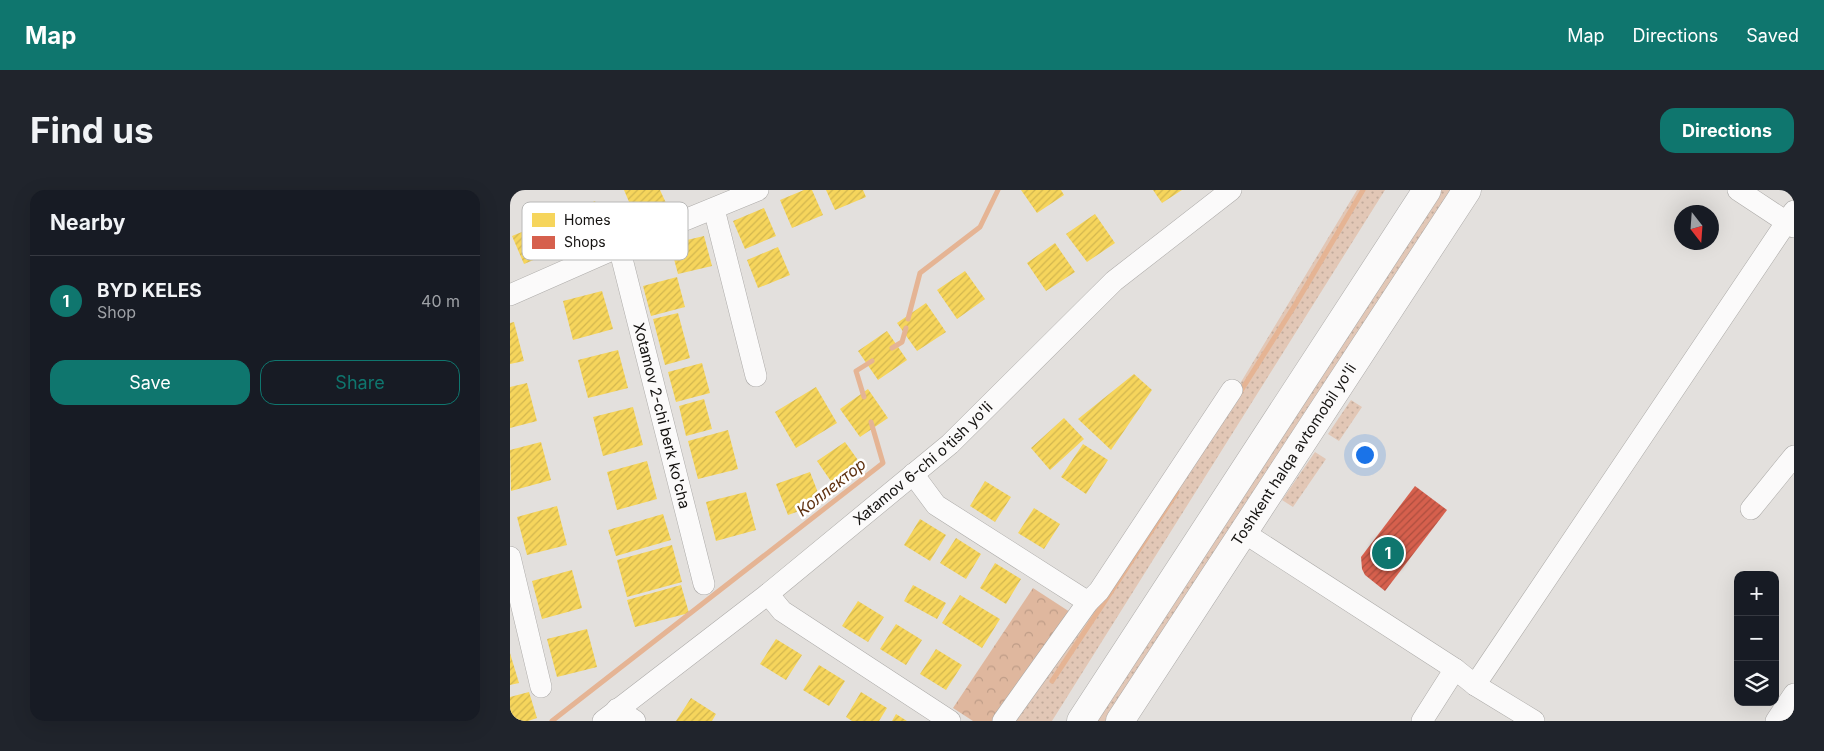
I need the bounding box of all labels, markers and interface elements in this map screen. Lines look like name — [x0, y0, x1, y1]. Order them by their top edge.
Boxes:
text: Map — [25, 21, 76, 50]
text: Map — [1567, 25, 1605, 46]
text: Directions — [1633, 25, 1718, 46]
text: Saved — [1746, 25, 1799, 46]
button: Directions — [1660, 108, 1794, 153]
text: Find us — [30, 109, 154, 151]
legend — [522, 202, 688, 260]
north arrow — [1674, 205, 1719, 250]
text: Nearby — [50, 210, 125, 235]
text: Homes — [564, 211, 611, 228]
text: Shops — [564, 233, 606, 250]
text: BYD KELES — [97, 279, 202, 302]
text: 1 — [63, 291, 69, 311]
text: 40 m — [421, 291, 460, 311]
text: Shop — [97, 302, 136, 322]
street label: Xotamov 2-chi berk ko'cha — [629, 321, 695, 511]
button: Save — [50, 360, 250, 405]
button: Share — [260, 360, 460, 405]
street label: Toshkent halqa avtomobil yo'li — [1227, 360, 1360, 549]
street label: Xatamov 6-chi o'tish yo'li — [849, 397, 996, 529]
your location — [1352, 442, 1378, 468]
water label: Коллектор — [792, 454, 870, 520]
pin: 1 — [1372, 534, 1404, 572]
map controls — [1734, 571, 1779, 706]
button: + — [1734, 571, 1779, 616]
button: − — [1734, 616, 1779, 661]
button: layers — [1734, 661, 1779, 706]

